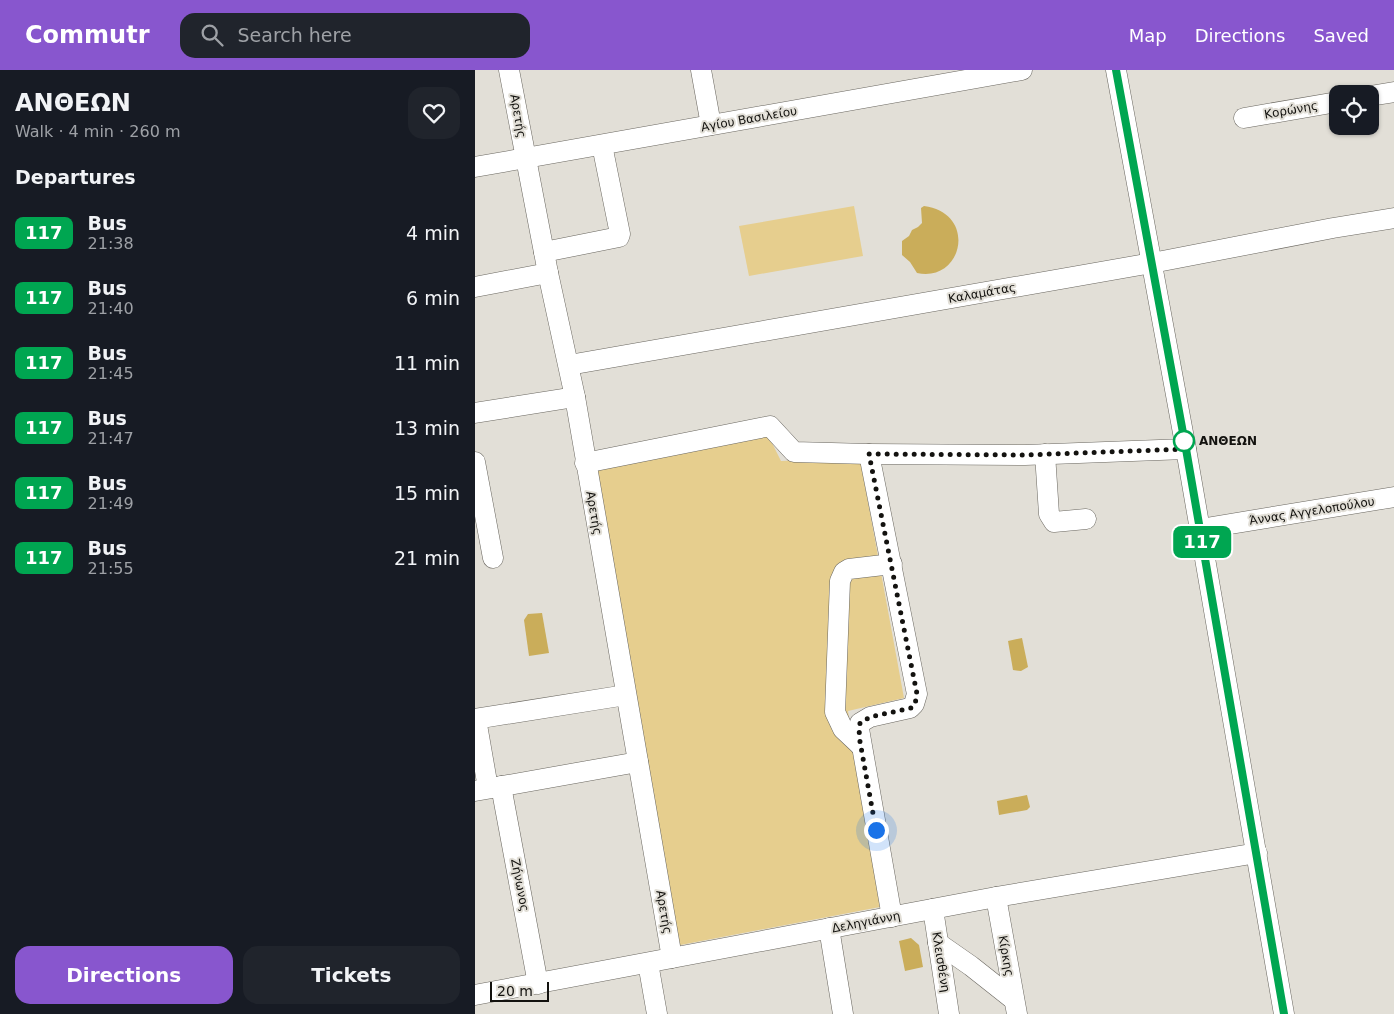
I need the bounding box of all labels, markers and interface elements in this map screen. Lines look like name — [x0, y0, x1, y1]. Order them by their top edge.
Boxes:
search box — [180, 13, 530, 58]
text: Commutr — [25, 21, 150, 49]
icon: search — [198, 21, 226, 49]
text: Search here — [238, 24, 352, 46]
text: Map — [1129, 25, 1167, 46]
text: Directions — [1195, 25, 1285, 46]
text: Saved — [1313, 25, 1369, 46]
map controls — [1329, 85, 1379, 135]
button: locate — [1329, 85, 1379, 135]
button: heart — [408, 87, 460, 139]
text: ΑΝΘΕΩΝ — [15, 89, 131, 117]
street label: Αρετής — [507, 93, 529, 139]
street label: Κορώνης — [1263, 98, 1319, 122]
street label: Αγίου Βασιλείου — [700, 104, 798, 134]
text: Walk · 4 min · 260 m — [15, 122, 180, 141]
text: Departures — [15, 166, 136, 188]
text: Bus — [88, 212, 127, 234]
text: 117 — [25, 222, 63, 243]
text: 4 min — [406, 222, 460, 244]
text: 21:38 — [88, 234, 134, 253]
text: Bus — [88, 277, 127, 299]
street label: Καλαμάτας — [947, 280, 1017, 306]
text: 117 — [25, 287, 63, 308]
text: 6 min — [406, 287, 460, 309]
text: 21:40 — [88, 299, 134, 318]
text: Bus — [88, 342, 127, 364]
text: 117 — [25, 352, 63, 373]
text: 11 min — [394, 352, 460, 374]
text: 21:45 — [88, 364, 134, 383]
text: Bus — [88, 407, 127, 429]
text: 117 — [25, 417, 63, 438]
text: 13 min — [394, 417, 460, 439]
text: 21:47 — [88, 429, 134, 448]
marker: ΑΝΘΕΩΝ — [1173, 430, 1195, 452]
place label: ΑΝΘΕΩΝ — [1199, 434, 1257, 448]
text: Bus — [88, 472, 127, 494]
text: 117 — [25, 482, 63, 503]
text: 15 min — [394, 482, 460, 504]
street label: Αρετής — [583, 490, 605, 536]
text: 21:49 — [88, 494, 134, 513]
street label: Άννας Αγγελοπούλου — [1248, 494, 1376, 528]
line badge: 117 — [1173, 526, 1231, 558]
text: 117 — [1183, 531, 1221, 552]
text: Bus — [88, 537, 127, 559]
text: 117 — [25, 547, 63, 568]
text: 21 min — [394, 547, 460, 569]
text: 21:55 — [88, 559, 134, 578]
your location — [864, 818, 889, 843]
street label: Ζήνωνος — [508, 857, 532, 913]
street label: Αρετής — [653, 889, 675, 935]
street label: Δεληγιάννη — [831, 908, 901, 936]
street label: Κλεισθένη — [929, 931, 953, 993]
street label: Κίρκης — [996, 934, 1016, 978]
button: Directions — [15, 946, 233, 1004]
button: Tickets — [243, 946, 460, 1004]
scale bar — [490, 979, 549, 1002]
text: 20 m — [497, 983, 533, 999]

